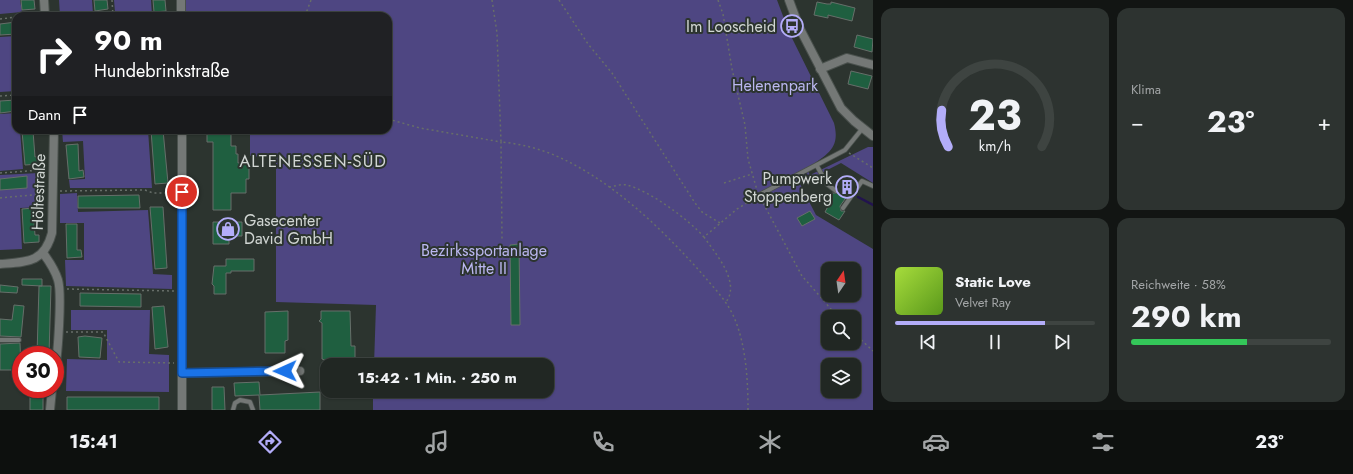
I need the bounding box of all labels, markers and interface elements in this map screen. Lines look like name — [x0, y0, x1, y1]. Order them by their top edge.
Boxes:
bus stop icon: Im Looscheid — [779, 13, 805, 39]
place label: Im Looscheid — [686, 15, 776, 38]
text: 90 m — [94, 20, 163, 61]
icon: right — [28, 28, 80, 80]
text: Hundebrinkstraße — [94, 58, 230, 84]
park label: Helenenpark — [732, 74, 819, 97]
text: Klima — [1131, 80, 1161, 99]
text: 23 — [968, 85, 1022, 146]
text: 23° — [1207, 100, 1254, 143]
text: Dann — [28, 104, 61, 126]
icon: arrive — [69, 104, 91, 126]
text: − — [1131, 106, 1144, 138]
text: + — [1317, 106, 1331, 138]
text: km/h — [979, 136, 1011, 156]
district label: ALTENESSEN-SÜD — [239, 149, 387, 173]
street label: Höltestraße — [26, 153, 51, 231]
place label: Pumpwerk Stoppenberg — [744, 167, 833, 208]
building icon: Pumpwerk Stoppenberg — [834, 174, 860, 200]
pin — [165, 175, 199, 209]
icon: arrive — [171, 181, 193, 203]
place label: Gasecenter David GmbH — [244, 209, 333, 250]
shop icon: Gasecenter David GmbH — [215, 216, 241, 242]
park label: Bezirkssportanlage Mitte II — [421, 239, 547, 280]
north arrow — [821, 262, 861, 302]
map controls — [821, 262, 861, 398]
text: Static Love — [955, 271, 1031, 293]
text: Reichweite · 58% — [1131, 275, 1226, 294]
text: Velvet Ray — [955, 293, 1011, 312]
text: 290 km — [1131, 295, 1242, 338]
button: search — [821, 310, 861, 350]
icon: previous — [917, 331, 939, 353]
icon: pause — [984, 331, 1006, 353]
icon: next — [1051, 331, 1073, 353]
speed limit sign: 30 — [12, 346, 64, 398]
position arrow — [264, 350, 306, 392]
button: layers — [821, 358, 861, 398]
text: 15:42 · 1 Min. · 250 m — [357, 367, 517, 389]
icon: directions — [256, 428, 284, 456]
icon: music — [423, 428, 451, 456]
icon: phone — [589, 428, 617, 456]
icon: climate — [756, 428, 784, 456]
icon: car — [922, 428, 950, 456]
icon: filters — [1089, 428, 1117, 456]
text: 15:41 — [69, 429, 118, 455]
text: 23° — [1255, 429, 1284, 455]

